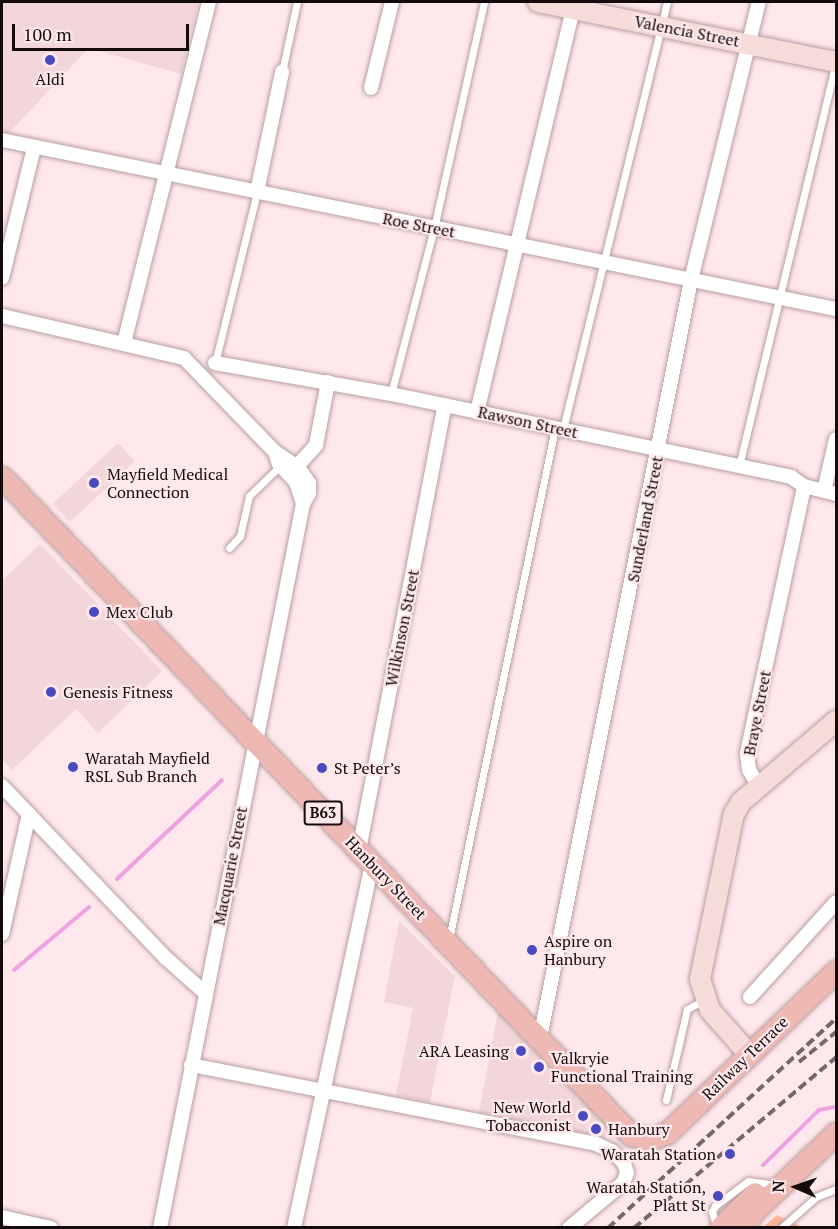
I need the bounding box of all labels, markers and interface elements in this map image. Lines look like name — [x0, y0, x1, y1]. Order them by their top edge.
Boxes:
street label: Valencia Street — [633, 11, 741, 51]
scale bar — [15, 12, 192, 50]
text: 100 m — [23, 22, 72, 46]
marker: Aldi — [43, 53, 57, 67]
place label: Aldi — [35, 69, 65, 89]
street label: Roe Street — [381, 209, 457, 241]
street label: Rawson Street — [476, 402, 580, 442]
street label: Sunderland Street — [623, 454, 667, 584]
place label: Mayfield Medical Connection — [107, 464, 228, 502]
marker: Mayfield Medical Connection — [85, 474, 103, 492]
street label: Wilkinson Street — [381, 568, 423, 688]
place label: Mex Club — [106, 602, 173, 622]
marker: Mex Club — [87, 605, 101, 619]
street label: Braye Street — [739, 669, 775, 757]
place label: Genesis Fitness — [63, 682, 173, 702]
marker: Genesis Fitness — [44, 685, 58, 699]
place label: Waratah Mayfield RSL Sub Branch — [85, 748, 210, 786]
place label: St Peter’s — [334, 758, 401, 778]
marker: Waratah Mayfield RSL Sub Branch — [66, 760, 80, 774]
marker: St Peter’s — [315, 761, 329, 775]
road number: B63 — [304, 801, 342, 825]
street label: Macquarie Street — [209, 805, 251, 927]
street label: Hanbury Street — [342, 832, 430, 924]
place label: Aspire on Hanbury — [544, 931, 612, 969]
marker: Aspire on Hanbury — [525, 943, 539, 957]
street label: Railway Terrace — [698, 1012, 792, 1104]
place label: ARA Leasing — [418, 1041, 509, 1061]
marker: ARA Leasing — [514, 1044, 528, 1058]
place label: Valkryie Functional Training — [551, 1048, 692, 1086]
marker: Valkryie Functional Training — [532, 1060, 546, 1074]
place label: New World Tobacconist — [486, 1097, 571, 1135]
marker: New World Tobacconist — [576, 1109, 590, 1123]
place label: Hanbury — [608, 1119, 670, 1139]
marker: Hanbury — [589, 1122, 603, 1136]
place label: Waratah Station — [601, 1144, 716, 1164]
marker: Waratah Station — [721, 1145, 739, 1163]
north arrow — [766, 1157, 826, 1217]
place label: Waratah Station, Platt St — [586, 1177, 706, 1215]
text: N — [767, 1180, 789, 1193]
marker: Waratah Station, Platt St — [711, 1189, 725, 1203]

